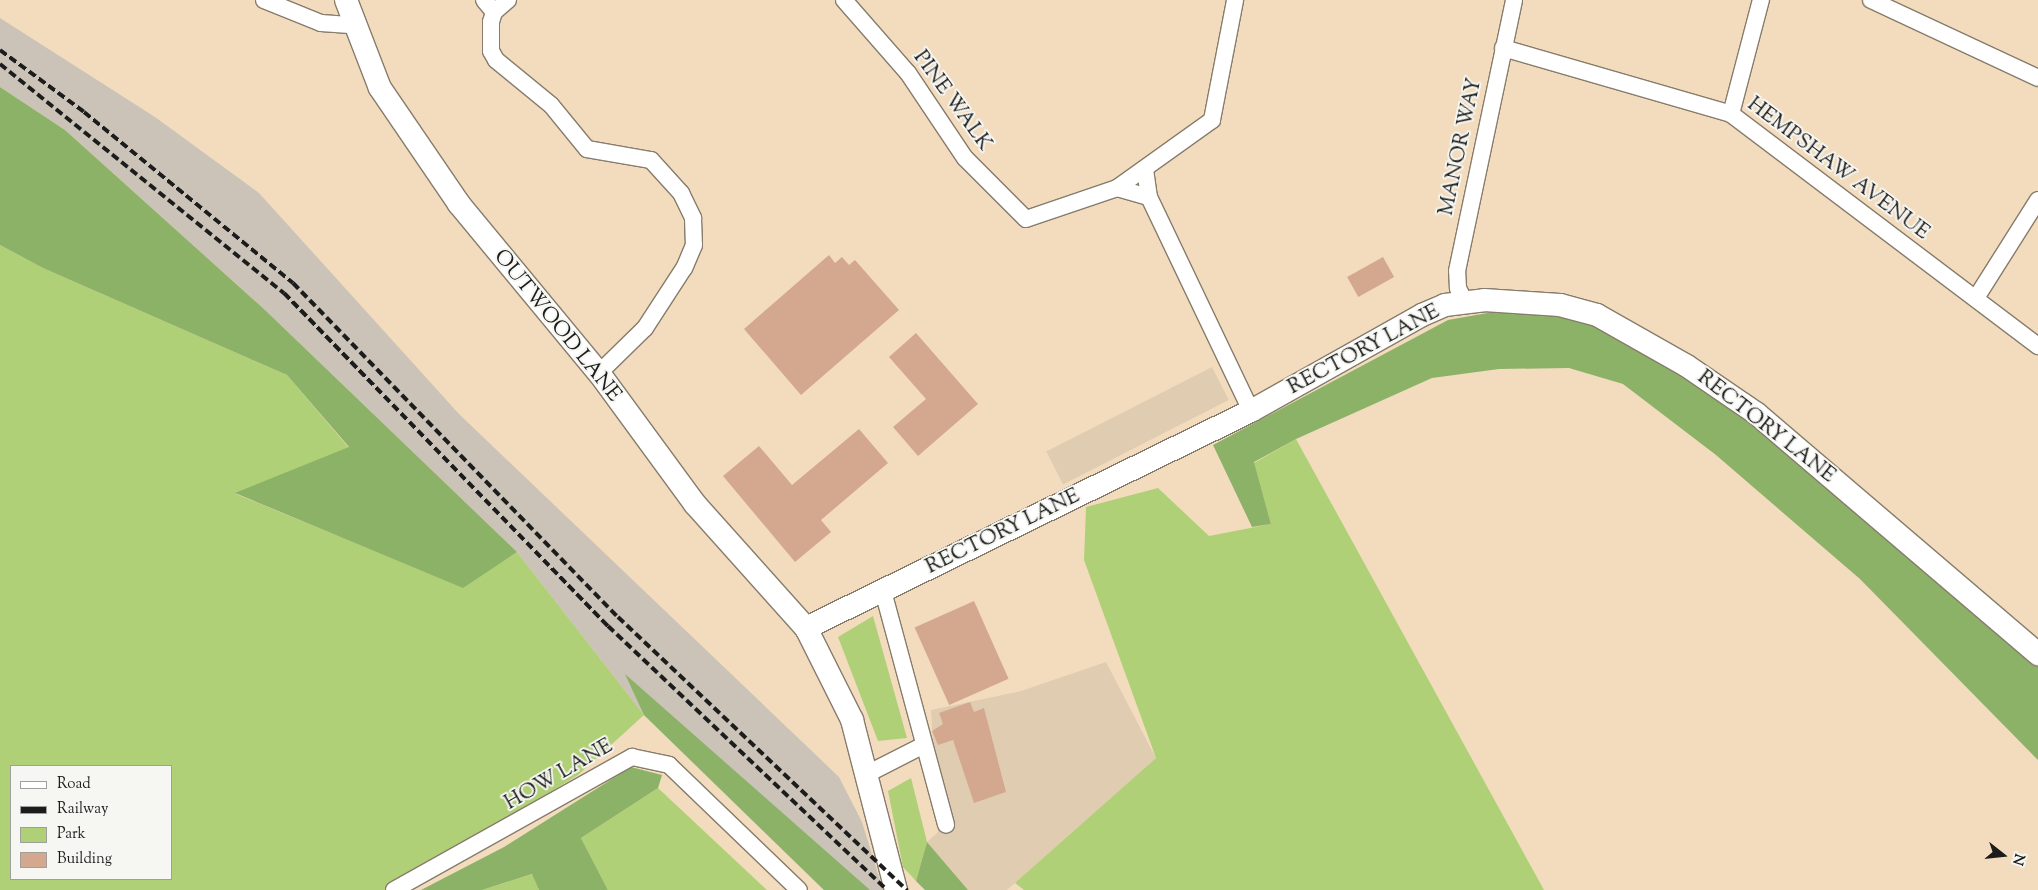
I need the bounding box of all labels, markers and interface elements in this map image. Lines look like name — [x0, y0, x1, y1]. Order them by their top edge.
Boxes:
street label: PINE WALK — [907, 46, 997, 156]
street label: MANOR WAY — [1434, 76, 1488, 218]
street label: HEMPSHAW AVENUE — [1742, 92, 1934, 246]
street label: OUTWOOD LANE — [488, 245, 626, 407]
street label: RECTORY LANE — [1284, 299, 1444, 401]
street label: RECTORY LANE — [1692, 365, 1840, 489]
street label: RECTORY LANE — [922, 484, 1084, 580]
street label: HOW LANE — [500, 734, 618, 816]
legend — [10, 765, 172, 880]
text: Road — [57, 774, 91, 795]
text: Railway — [57, 799, 108, 820]
text: Park — [57, 824, 86, 845]
north arrow — [1978, 830, 2028, 880]
text: Building — [57, 849, 112, 870]
text: N — [2006, 851, 2029, 867]

